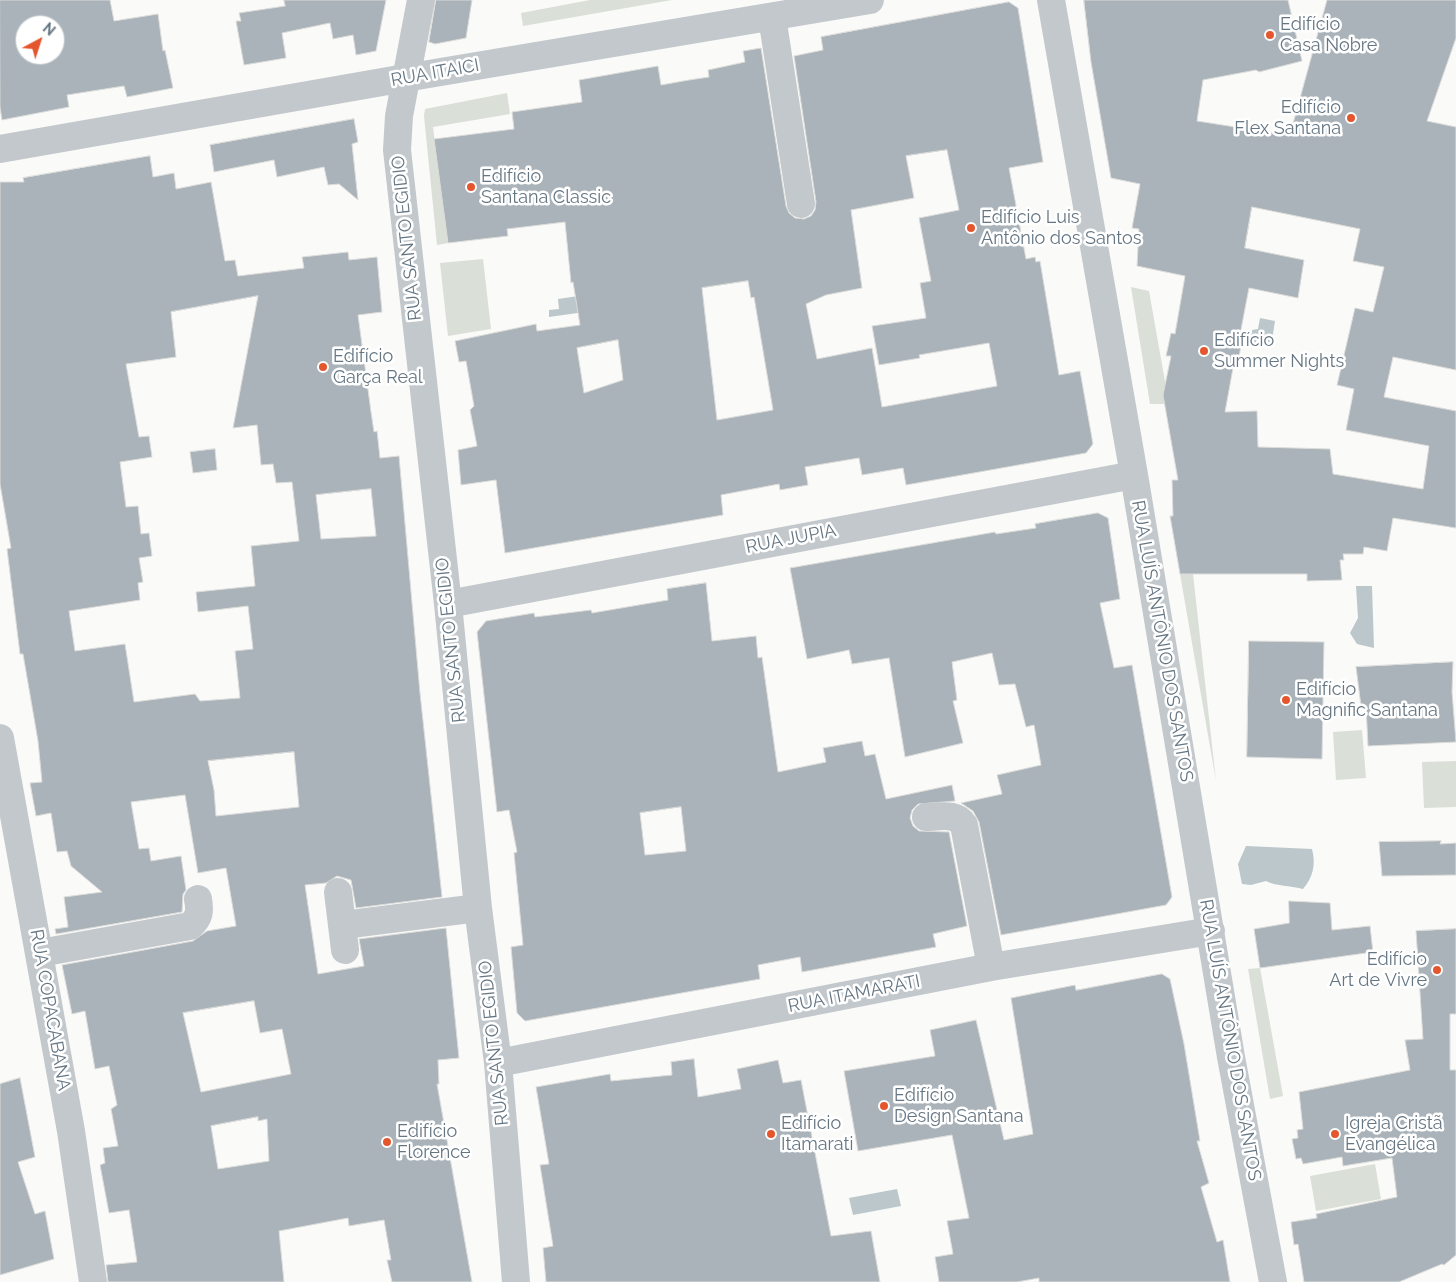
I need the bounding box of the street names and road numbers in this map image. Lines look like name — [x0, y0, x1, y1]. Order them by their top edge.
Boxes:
street label: RUA ITAICI — [389, 55, 481, 91]
street label: RUA SANTO EGIDIO — [388, 154, 426, 322]
street label: RUA LUÍS ANTÔNIO DOS SANTOS — [1127, 499, 1197, 783]
street label: RUA JUPIA — [744, 520, 838, 558]
street label: RUA SANTO EGIDIO — [432, 556, 470, 724]
street label: RUA LUÍS ANTÔNIO DOS SANTOS — [1195, 898, 1265, 1182]
street label: RUA COPACABANA — [25, 928, 75, 1092]
street label: RUA SANTO EGIDIO — [475, 959, 513, 1127]
street label: RUA ITAMARATI — [786, 971, 922, 1017]

